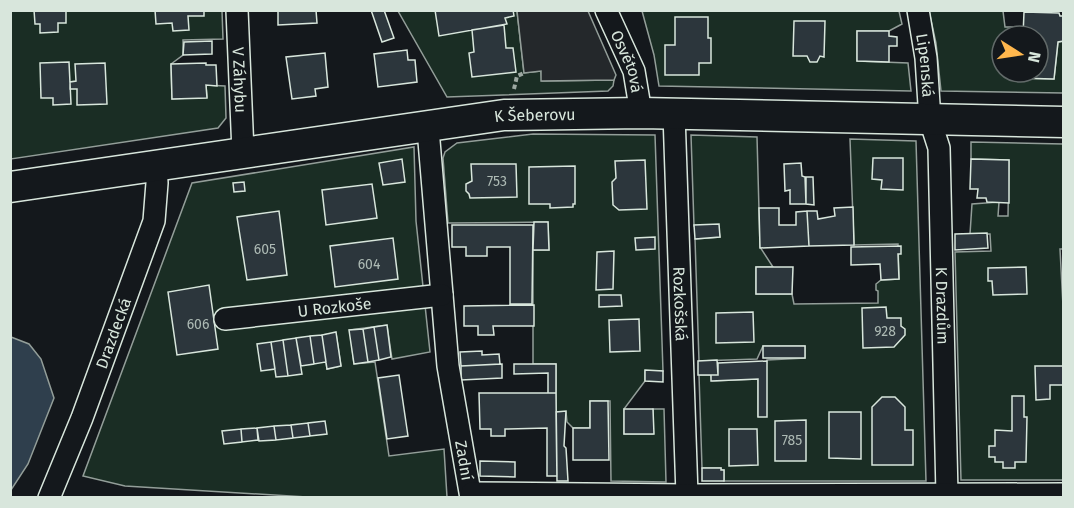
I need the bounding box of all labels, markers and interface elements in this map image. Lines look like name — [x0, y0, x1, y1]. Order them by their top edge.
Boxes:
north arrow — [990, 24, 1050, 84]
street label: Osvětová — [607, 27, 647, 94]
street label: Lipenská — [913, 32, 938, 98]
street label: V Záhybu — [229, 47, 251, 113]
text: N — [1024, 50, 1045, 64]
street label: K Šeberovu — [493, 104, 576, 126]
house number: 753 — [487, 173, 507, 190]
house number: 605 — [254, 241, 276, 258]
house number: 604 — [358, 256, 381, 273]
street label: Rozkošská — [670, 266, 691, 341]
street label: K Drazdům — [932, 267, 953, 345]
street label: U Rozkoše — [296, 293, 372, 320]
street label: Drazdecká — [91, 295, 135, 371]
house number: 606 — [187, 316, 209, 333]
house number: 928 — [874, 323, 896, 340]
house number: 785 — [782, 432, 802, 449]
street label: Zadní — [452, 439, 477, 482]

